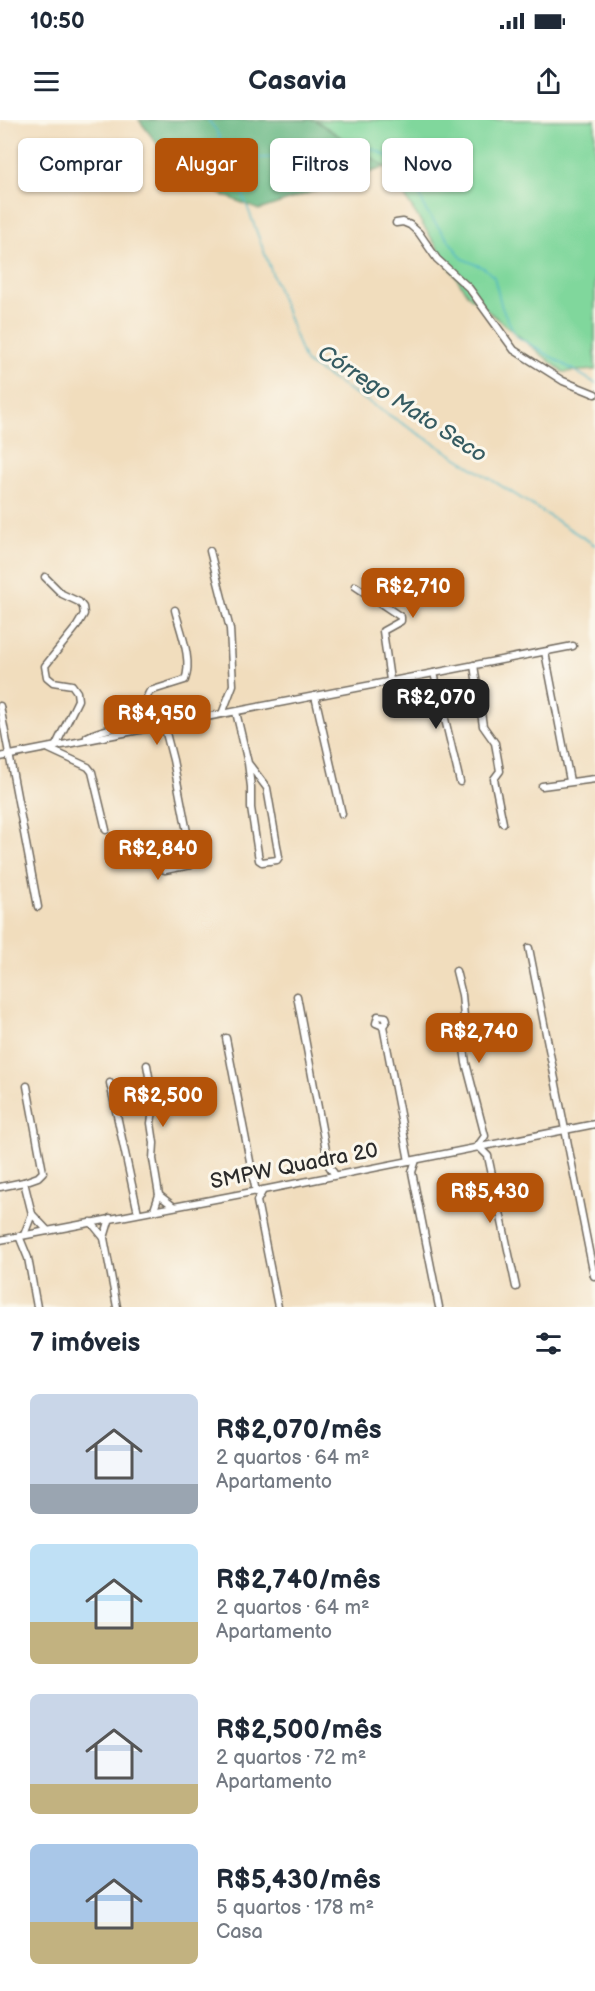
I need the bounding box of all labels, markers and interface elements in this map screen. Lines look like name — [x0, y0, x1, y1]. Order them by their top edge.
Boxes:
text: 10:50 — [30, 8, 85, 35]
icon: menu — [30, 65, 63, 98]
text: Casavia — [248, 65, 347, 97]
icon: share — [532, 65, 565, 98]
chip: Comprar — [18, 138, 143, 192]
chip: Alugar — [155, 138, 258, 192]
chip: Filtros — [270, 138, 370, 192]
chip: Novo — [382, 138, 473, 192]
water label: Córrego Mato Seco — [312, 339, 492, 469]
pin: R$2,710 — [358, 568, 468, 619]
text: R$2,710 — [375, 575, 451, 599]
pin: R$2,070 — [381, 679, 491, 730]
text: R$2,070 — [396, 686, 476, 710]
pin: R$4,950 — [102, 695, 212, 746]
text: R$4,950 — [118, 702, 196, 726]
pin: R$2,840 — [103, 830, 213, 881]
text: R$2,840 — [118, 837, 198, 861]
pin: R$2,740 — [424, 1013, 534, 1064]
text: R$2,740 — [440, 1020, 518, 1044]
pin: R$2,500 — [108, 1077, 218, 1128]
text: R$2,500 — [123, 1084, 203, 1108]
street label: SMPW Quadra 20 — [208, 1137, 380, 1195]
pin: R$5,430 — [435, 1173, 545, 1224]
text: R$5,430 — [451, 1180, 529, 1204]
icon: filters — [532, 1327, 565, 1360]
text: 7 imóveis — [30, 1328, 140, 1359]
text: R$2,070/mês — [216, 1415, 381, 1446]
icon: home — [78, 1418, 150, 1490]
text: 2 quartos · 64 m² — [216, 1446, 370, 1470]
text: Apartamento — [216, 1470, 332, 1494]
text: R$2,740/mês — [216, 1565, 381, 1596]
icon: home — [78, 1568, 150, 1640]
text: 2 quartos · 64 m² — [216, 1596, 370, 1620]
text: Apartamento — [216, 1620, 332, 1644]
text: R$2,500/mês — [216, 1715, 382, 1746]
icon: home — [78, 1718, 150, 1790]
text: 2 quartos · 72 m² — [216, 1746, 366, 1770]
text: Apartamento — [216, 1770, 332, 1794]
text: R$5,430/mês — [216, 1865, 381, 1896]
icon: home — [78, 1868, 150, 1940]
text: 5 quartos · 178 m² — [216, 1896, 374, 1920]
text: Casa — [216, 1920, 263, 1944]

